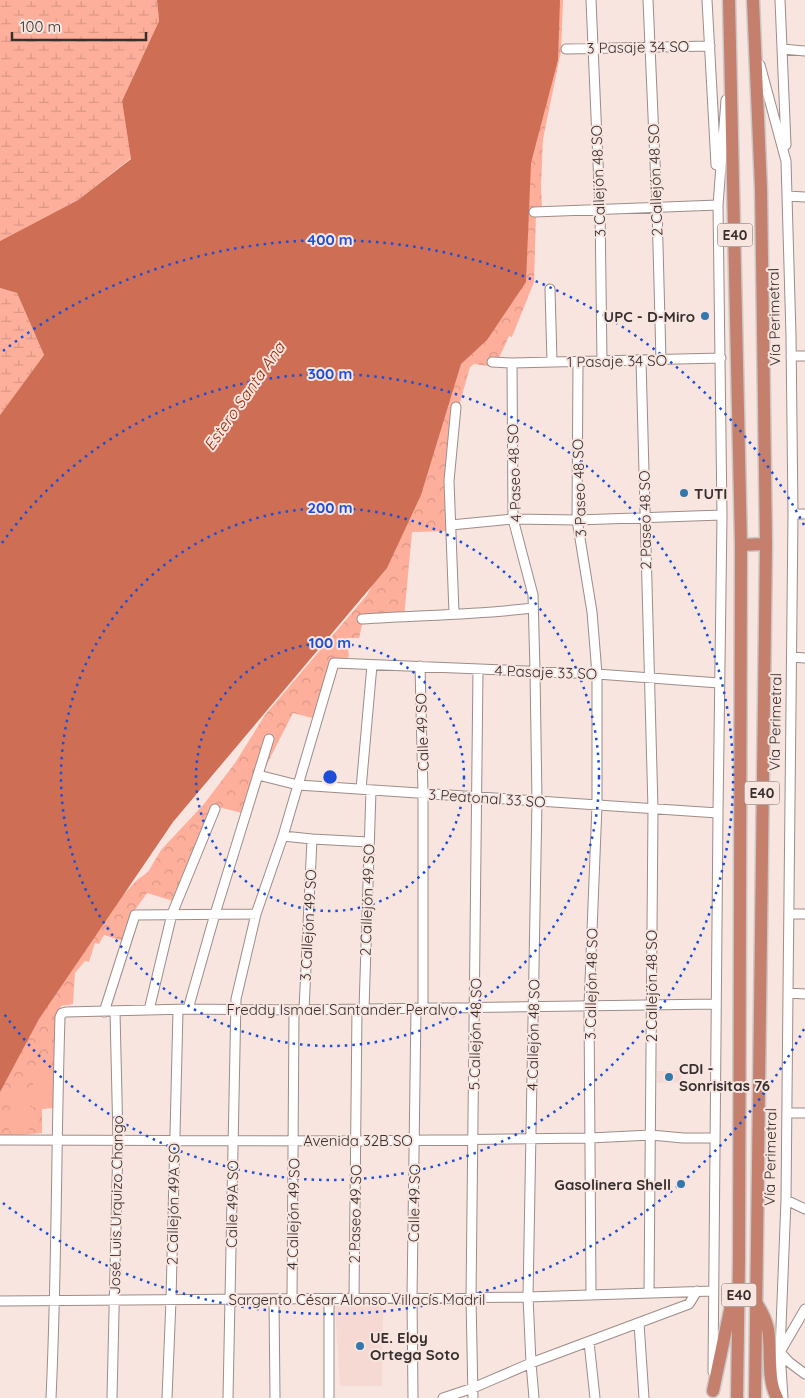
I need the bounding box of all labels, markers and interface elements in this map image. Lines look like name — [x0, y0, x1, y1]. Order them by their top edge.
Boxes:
scale bar — [12, 10, 146, 42]
text: 100 m — [20, 17, 61, 36]
street label: 3 Pasaje 34 SO — [587, 37, 689, 57]
street label: 2 Callejón 48 SO — [644, 123, 666, 237]
street label: 3 Callejón 48 SO — [587, 125, 609, 237]
road number: E40 — [718, 224, 752, 246]
text: 400 m — [307, 230, 353, 249]
street label: Vía Perimetral — [764, 268, 784, 366]
place label: UPC - D-Miro — [604, 307, 695, 326]
marker: UPC - D-Miro — [699, 310, 711, 322]
water label: Estero Santa Ana — [199, 337, 290, 454]
street label: 1 Pasaje 34 SO — [567, 351, 667, 371]
text: 300 m — [308, 364, 352, 383]
street label: 4 Paseo 48 SO — [503, 423, 525, 523]
street label: 3 Paseo 48 SO — [568, 438, 590, 538]
street label: 2 Paseo 48 SO — [635, 470, 655, 570]
place label: TUTI — [694, 484, 727, 503]
marker: TUTI — [678, 487, 690, 499]
text: 200 m — [308, 498, 353, 517]
text: 100 m — [309, 633, 351, 652]
street label: 4 Pasaje 33 SO — [494, 661, 598, 683]
street label: Vía Perimetral — [765, 673, 785, 771]
street label: Calle 49 SO — [411, 693, 433, 771]
centre of rings — [321, 768, 339, 786]
road number: E40 — [744, 781, 780, 804]
street label: 3 Peatonal 33 SO — [428, 784, 546, 812]
street label: 2 Callejón 49 SO — [356, 844, 378, 956]
street label: 3 Callejón 49 SO — [296, 869, 320, 981]
street label: 3 Callejón 48 SO — [581, 928, 601, 1040]
street label: 2 Callejón 48 SO — [642, 930, 661, 1042]
street label: 5 Callejón 48 SO — [465, 978, 485, 1090]
street label: 4 Callejón 48 SO — [523, 979, 543, 1091]
street label: Freddy Ismael Santander Peralvo — [226, 1000, 458, 1019]
place label: CDI - Sonrisitas 76 — [679, 1059, 770, 1095]
marker: CDI - Sonrisitas 76 — [663, 1071, 675, 1083]
street label: Vía Perimetral — [760, 1108, 780, 1206]
street label: José Luis Urquizo Chango — [105, 1115, 127, 1295]
street label: Avenida 32B SO — [303, 1131, 413, 1150]
street label: 2 Callejón 49A SO — [162, 1143, 184, 1265]
street label: 4 Callejón 49 SO — [283, 1158, 303, 1270]
street label: Calle 49A SO — [222, 1160, 242, 1248]
street label: 2 Paseo 49 SO — [345, 1164, 365, 1264]
street label: Calle 49 SO — [404, 1164, 424, 1242]
place label: Gasolinera Shell — [554, 1175, 671, 1194]
marker: Gasolinera Shell — [675, 1178, 687, 1190]
road number: E40 — [722, 1284, 756, 1306]
street label: Sargento César Alonso Villacís Madril — [228, 1290, 486, 1309]
place label: UE. Eloy Ortega Soto — [370, 1328, 460, 1364]
marker: UE. Eloy Ortega Soto — [354, 1340, 366, 1352]

